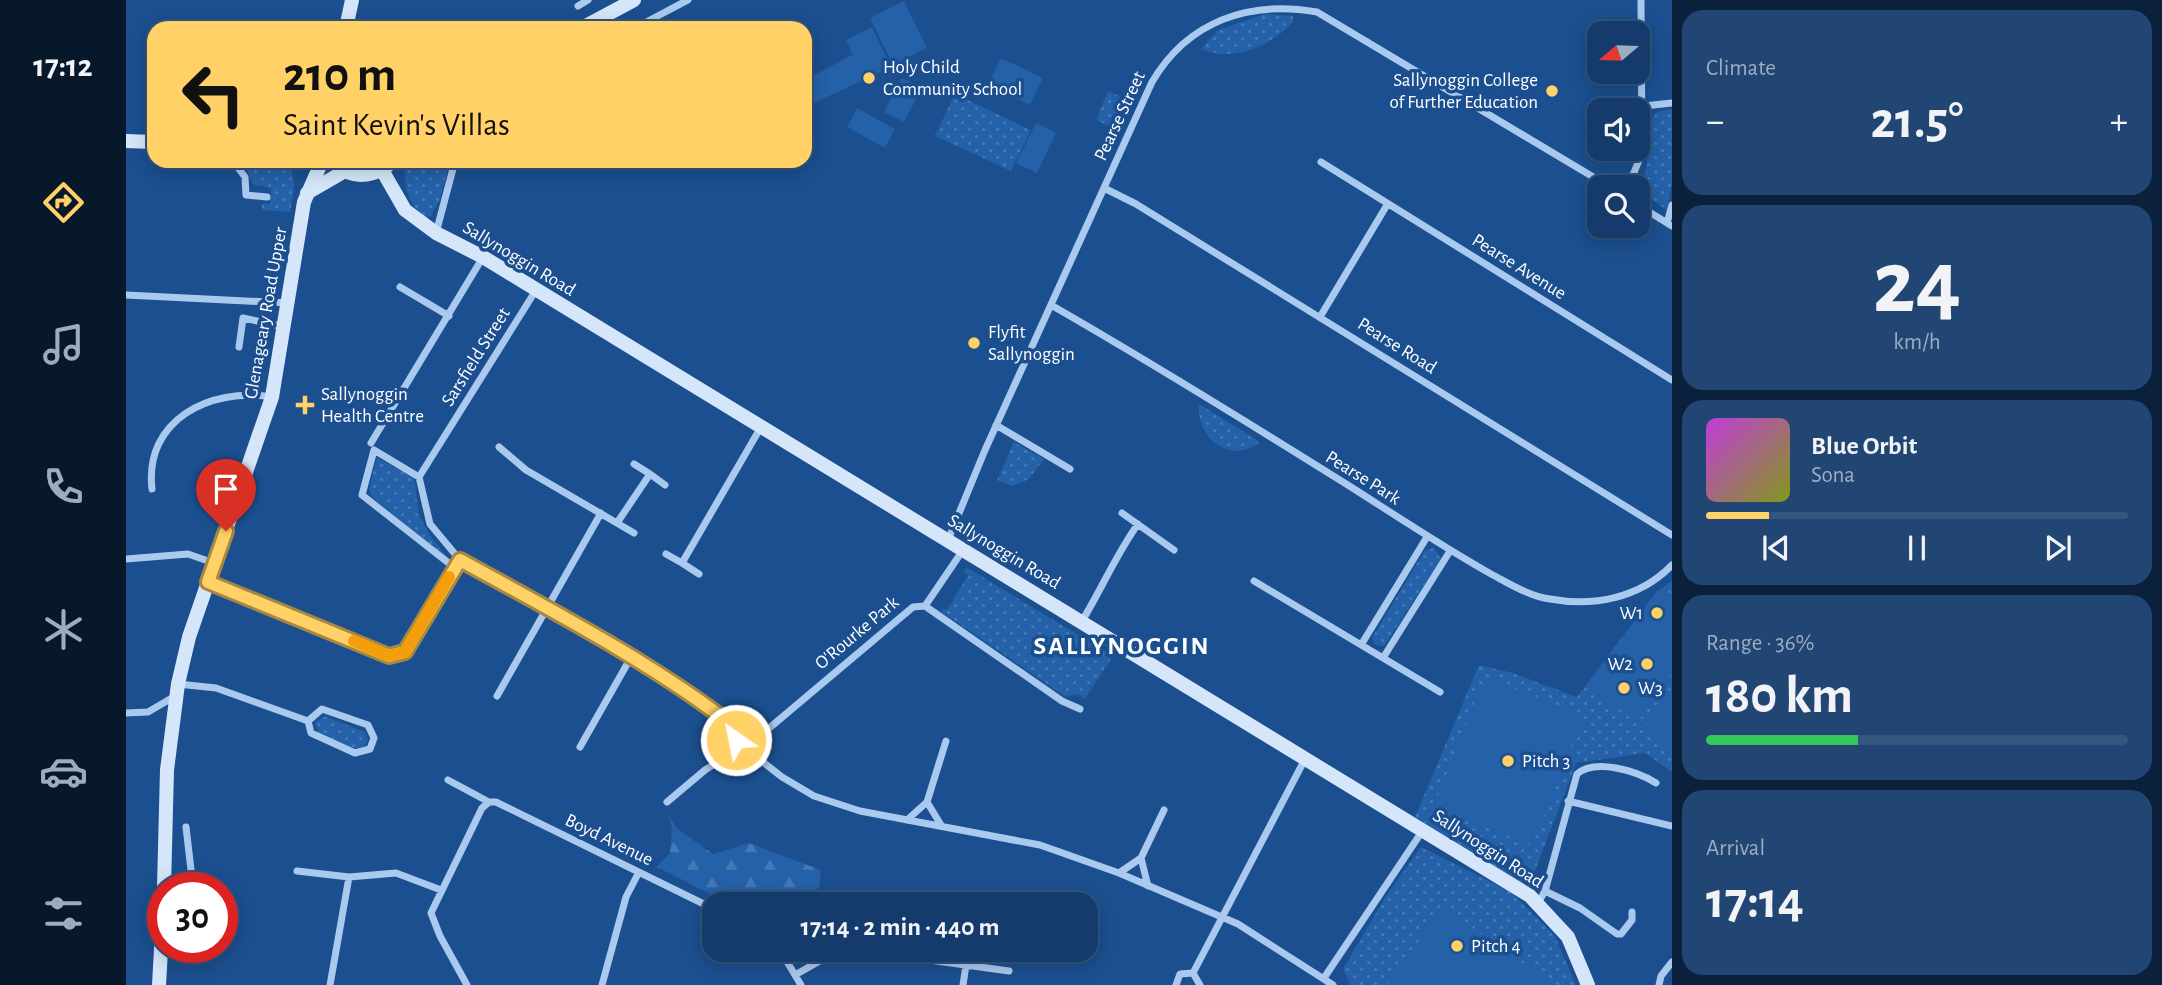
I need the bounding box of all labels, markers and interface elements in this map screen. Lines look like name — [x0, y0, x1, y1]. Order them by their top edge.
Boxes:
north arrow — [1587, 21, 1650, 84]
map controls — [1587, 21, 1650, 238]
icon: left — [168, 49, 259, 140]
text: 17:12 — [33, 50, 93, 82]
text: 210 m — [283, 51, 396, 100]
text: Climate — [1706, 57, 1776, 80]
place label: Holy Child Community School — [883, 58, 1022, 99]
street label: Pearse Street — [1091, 68, 1149, 164]
marker: Holy Child Community School — [861, 70, 877, 86]
place label: Sallynoggin College of Further Education — [1390, 71, 1538, 112]
marker: Sallynoggin College of Further Education — [1544, 83, 1560, 99]
text: 21.5° — [1871, 95, 1963, 147]
button: sound — [1587, 98, 1650, 161]
text: − — [1706, 103, 1724, 141]
text: + — [2110, 103, 2128, 141]
text: Saint Kevin's Villas — [283, 109, 510, 141]
button: search — [1587, 175, 1650, 238]
icon: directions — [39, 178, 88, 227]
street label: Sallynoggin Road — [459, 218, 579, 300]
street label: Glenageary Road Upper — [242, 226, 290, 400]
street label: Pearse Avenue — [1469, 231, 1569, 303]
text: 24 — [1873, 238, 1961, 329]
street label: Sarsfield Street — [438, 304, 514, 410]
street label: Pearse Road — [1354, 314, 1440, 378]
icon: music — [39, 320, 88, 369]
place label: Flyfit Sallynoggin — [988, 323, 1075, 364]
text: km/h — [1893, 331, 1941, 354]
marker: Flyfit Sallynoggin — [966, 335, 982, 351]
place label: Sallynoggin Health Centre — [321, 385, 424, 426]
marker: Sallynoggin Health Centre — [295, 395, 315, 415]
text: Blue Orbit — [1811, 433, 1917, 459]
street label: Pearse Park — [1322, 448, 1404, 509]
pin — [196, 459, 256, 531]
icon: phone — [39, 462, 88, 511]
text: Sona — [1811, 464, 1855, 487]
icon: arrive — [207, 470, 245, 508]
street label: Sallynoggin Road — [944, 511, 1064, 593]
icon: previous — [1757, 529, 1795, 567]
icon: pause — [1898, 529, 1936, 567]
icon: next — [2039, 529, 2077, 567]
street label: O'Rourke Park — [811, 592, 903, 673]
place label: W1 — [1619, 604, 1643, 623]
icon: climate — [39, 605, 88, 654]
marker: W1 — [1649, 605, 1665, 621]
text: Range · 36% — [1706, 632, 1814, 655]
district label: SALLYNOGGIN — [1033, 633, 1211, 659]
place label: W2 — [1607, 655, 1633, 674]
marker: W2 — [1639, 656, 1655, 672]
text: 180 km — [1706, 670, 1853, 722]
place label: W3 — [1638, 679, 1663, 698]
marker: W3 — [1616, 680, 1632, 696]
position arrow — [699, 703, 773, 777]
icon: car — [39, 747, 88, 796]
place label: Pitch 3 — [1522, 752, 1570, 771]
marker: Pitch 3 — [1500, 753, 1516, 769]
street label: Sallynoggin Road — [1429, 806, 1547, 892]
street label: Boyd Avenue — [562, 811, 656, 869]
text: Arrival — [1706, 837, 1765, 860]
speed limit sign: 30 — [147, 872, 238, 963]
text: 17:14 — [1706, 875, 1804, 927]
icon: filters — [39, 889, 88, 938]
text: 17:14 · 2 min · 440 m — [801, 914, 999, 940]
place label: Pitch 4 — [1471, 937, 1521, 956]
marker: Pitch 4 — [1449, 938, 1465, 954]

